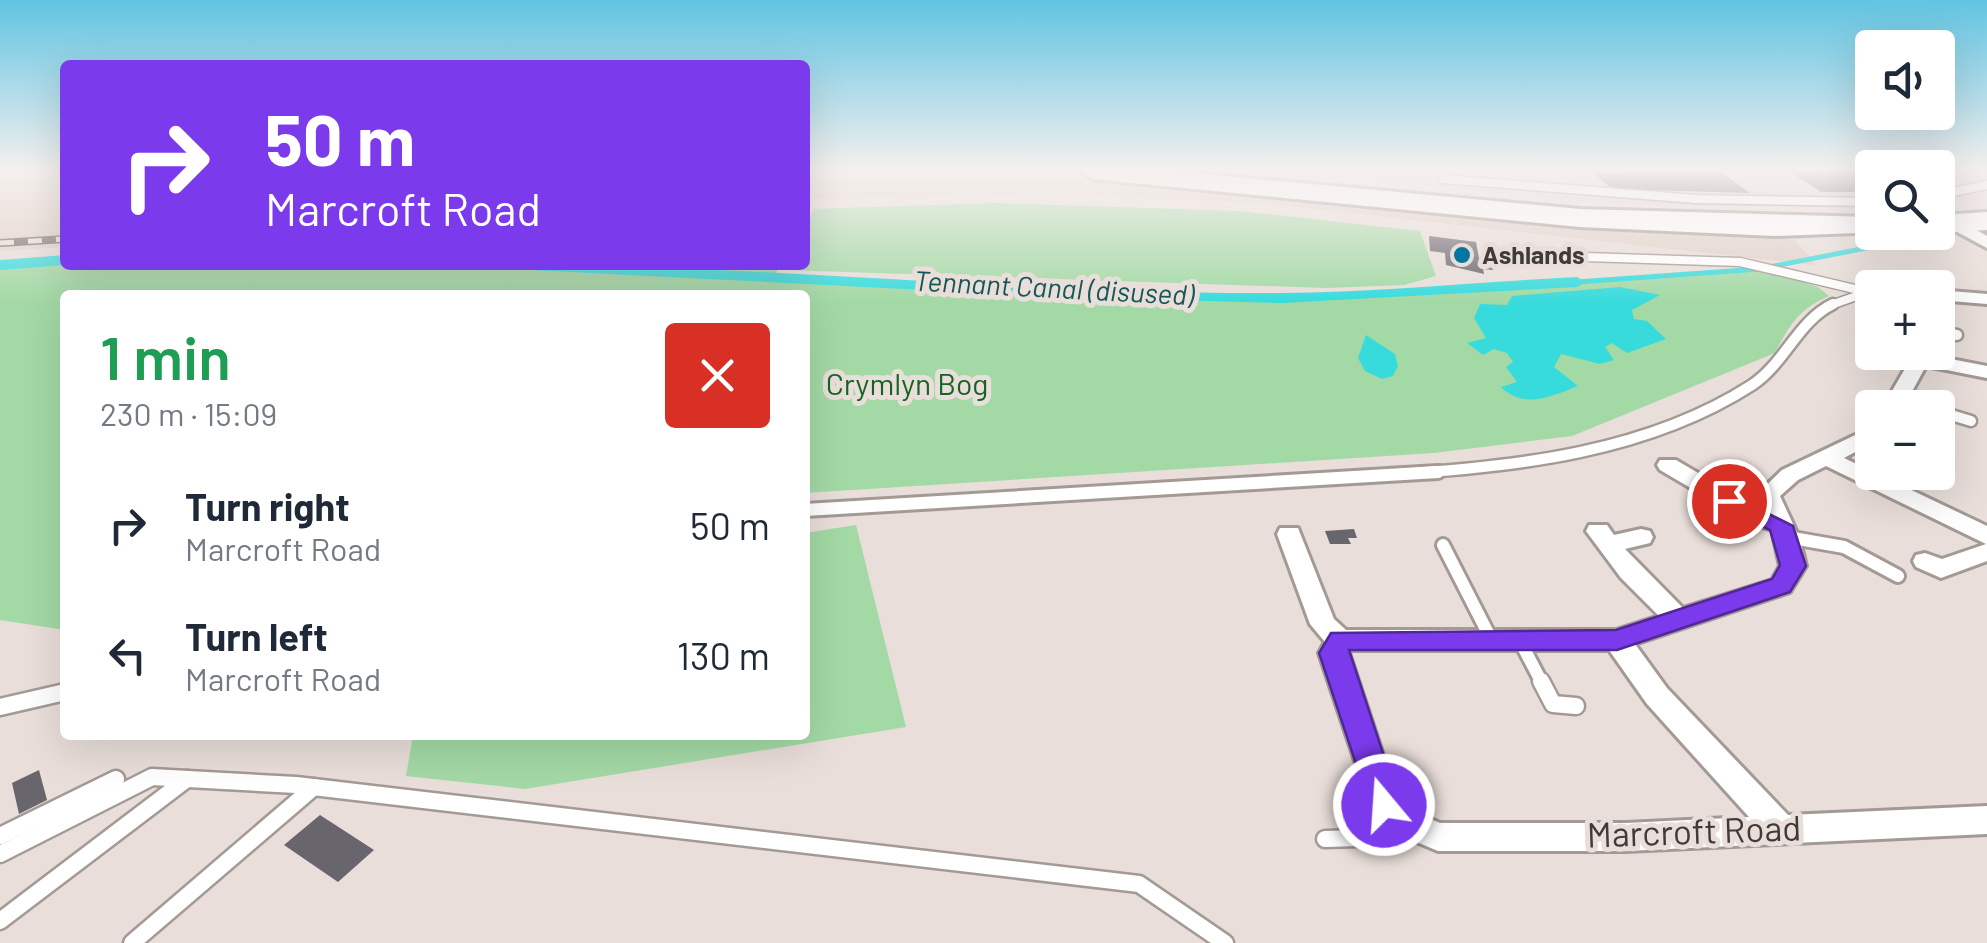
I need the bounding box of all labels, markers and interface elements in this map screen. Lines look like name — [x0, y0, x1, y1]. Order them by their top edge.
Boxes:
map controls — [1855, 30, 1955, 490]
button: sound — [1855, 30, 1955, 130]
text: 50 m — [265, 96, 415, 180]
icon: right — [100, 100, 230, 230]
button: search — [1855, 150, 1955, 250]
text: Marcroft Road — [265, 181, 541, 235]
place label: Ashlands — [1482, 239, 1585, 269]
marker: Ashlands — [1451, 244, 1473, 266]
water label: Tennant Canal (disused) — [913, 263, 1197, 311]
button: + — [1855, 270, 1955, 370]
text: 1 min — [100, 320, 231, 392]
button: close — [665, 323, 770, 428]
park label: Crymlyn Bog — [826, 365, 988, 401]
button: − — [1855, 390, 1955, 490]
text: 230 m · 15:09 — [100, 394, 277, 432]
pin — [1687, 459, 1772, 544]
icon: arrive — [1702, 474, 1757, 529]
text: Turn right — [185, 483, 350, 529]
icon: right — [100, 498, 155, 553]
text: 50 m — [690, 502, 770, 548]
text: Marcroft Road — [185, 529, 381, 567]
text: Turn left — [185, 613, 328, 659]
icon: left — [100, 628, 155, 683]
text: 130 m — [677, 632, 770, 678]
text: Marcroft Road — [185, 659, 381, 697]
position arrow — [1332, 753, 1436, 857]
street label: Marcroft Road — [1586, 805, 1802, 855]

